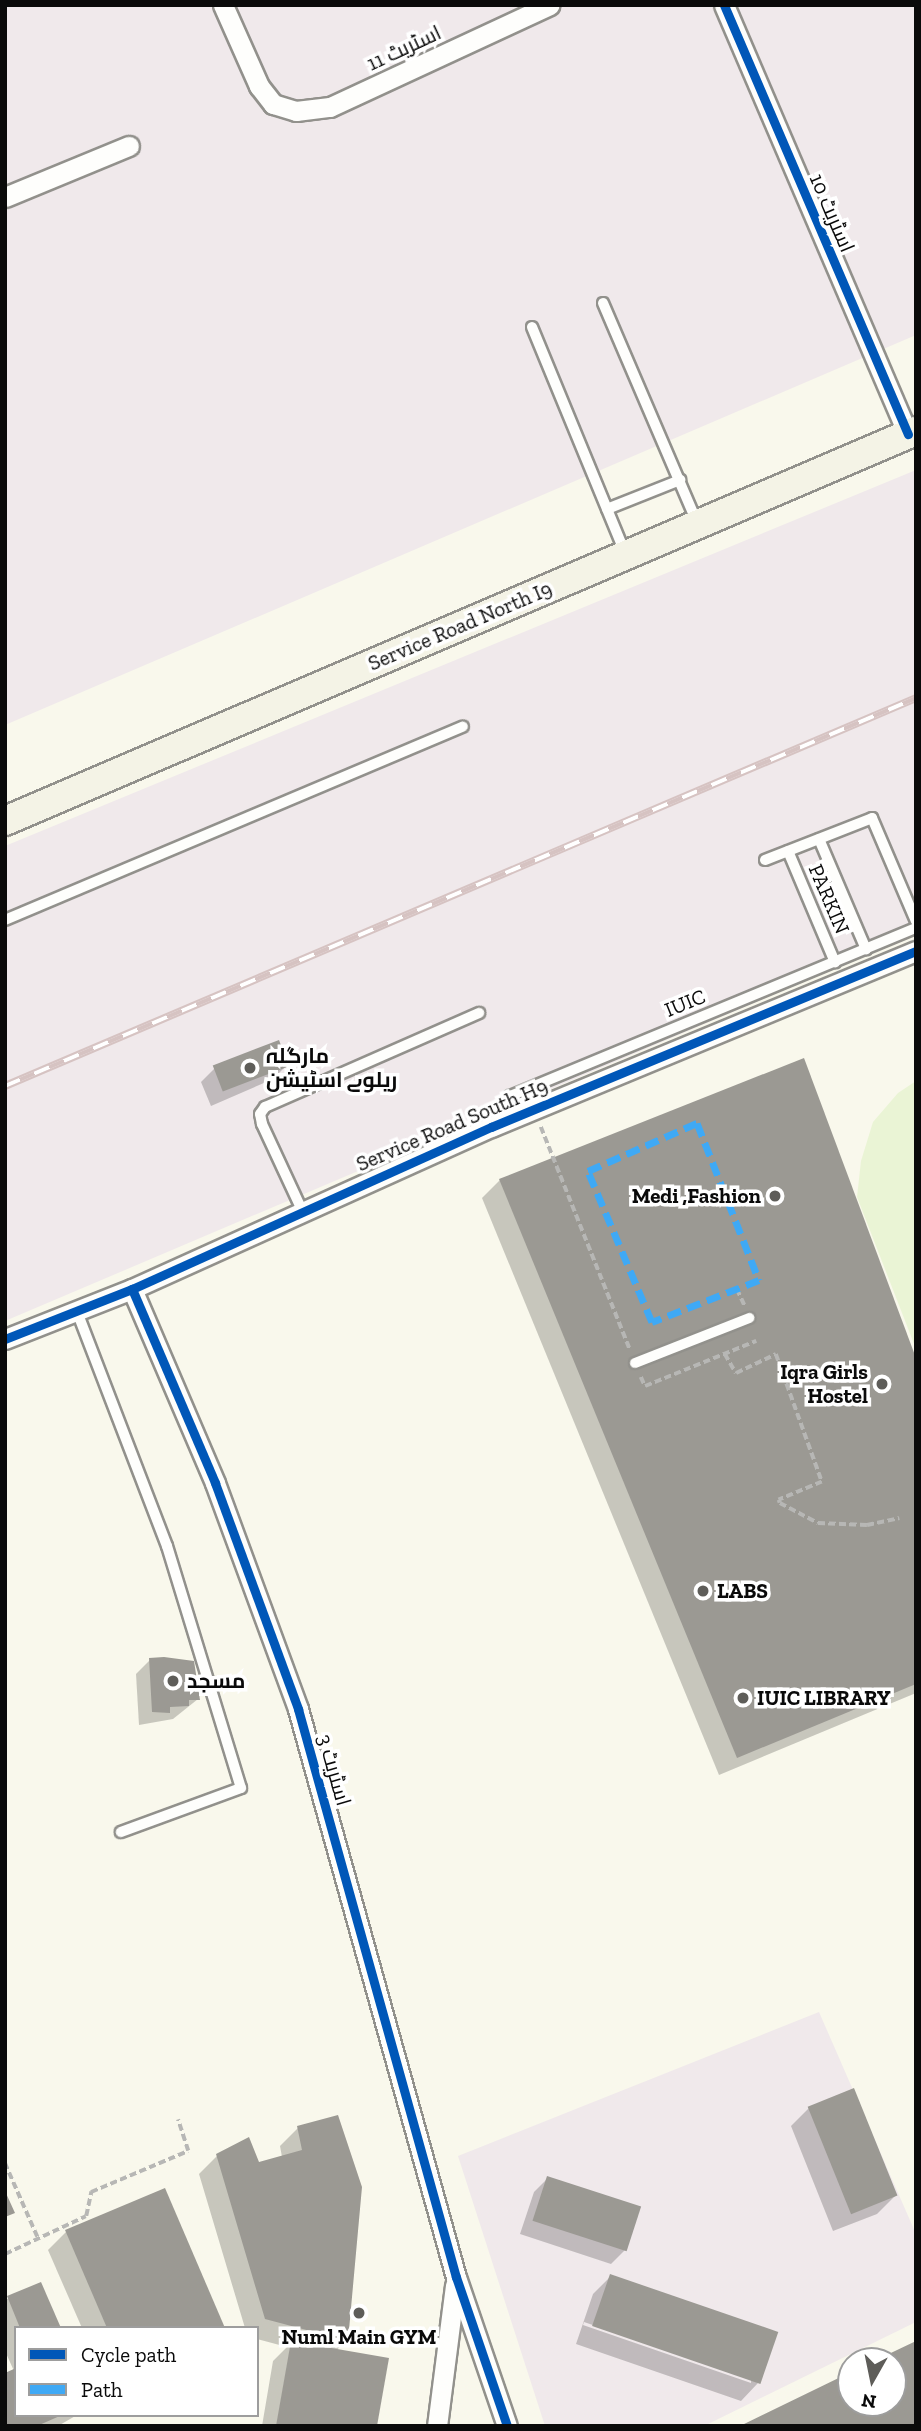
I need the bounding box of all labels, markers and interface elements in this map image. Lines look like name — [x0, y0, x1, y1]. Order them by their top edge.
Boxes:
street label: اسٹریٹ 11 — [363, 20, 445, 76]
street label: اسٹریٹ 10 — [804, 170, 860, 256]
street label: Service Road North I9 — [364, 576, 556, 676]
street label: PARKIN — [803, 860, 855, 938]
street label: IUIC — [661, 983, 709, 1023]
place label: مارگلہ ریلوے اسٹیشن — [266, 1043, 397, 1093]
marker: مارگلہ ریلوے اسٹیشن — [240, 1058, 260, 1078]
street label: Service Road South H9 — [352, 1073, 552, 1177]
place label: Medi ,Fashion — [632, 1183, 761, 1209]
marker: Medi ,Fashion — [767, 1188, 783, 1204]
place label: Iqra Girls Hostel — [780, 1359, 868, 1409]
marker: Iqra Girls Hostel — [874, 1376, 890, 1392]
place label: LABS — [717, 1578, 768, 1604]
marker: LABS — [695, 1583, 711, 1599]
place label: مسجد — [187, 1668, 245, 1694]
marker: مسجد — [165, 1673, 181, 1689]
place label: IUIC LIBRARY — [757, 1685, 891, 1711]
marker: IUIC LIBRARY — [735, 1690, 751, 1706]
street label: اسٹریٹ 3 — [312, 1731, 356, 1809]
marker: Numl Main GYM — [351, 2305, 367, 2321]
place label: Numl Main GYM — [282, 2324, 436, 2350]
legend — [14, 2326, 259, 2417]
text: Cycle path — [81, 2342, 176, 2367]
north arrow — [837, 2347, 907, 2417]
text: Path — [81, 2377, 123, 2402]
text: N — [860, 2389, 878, 2414]

